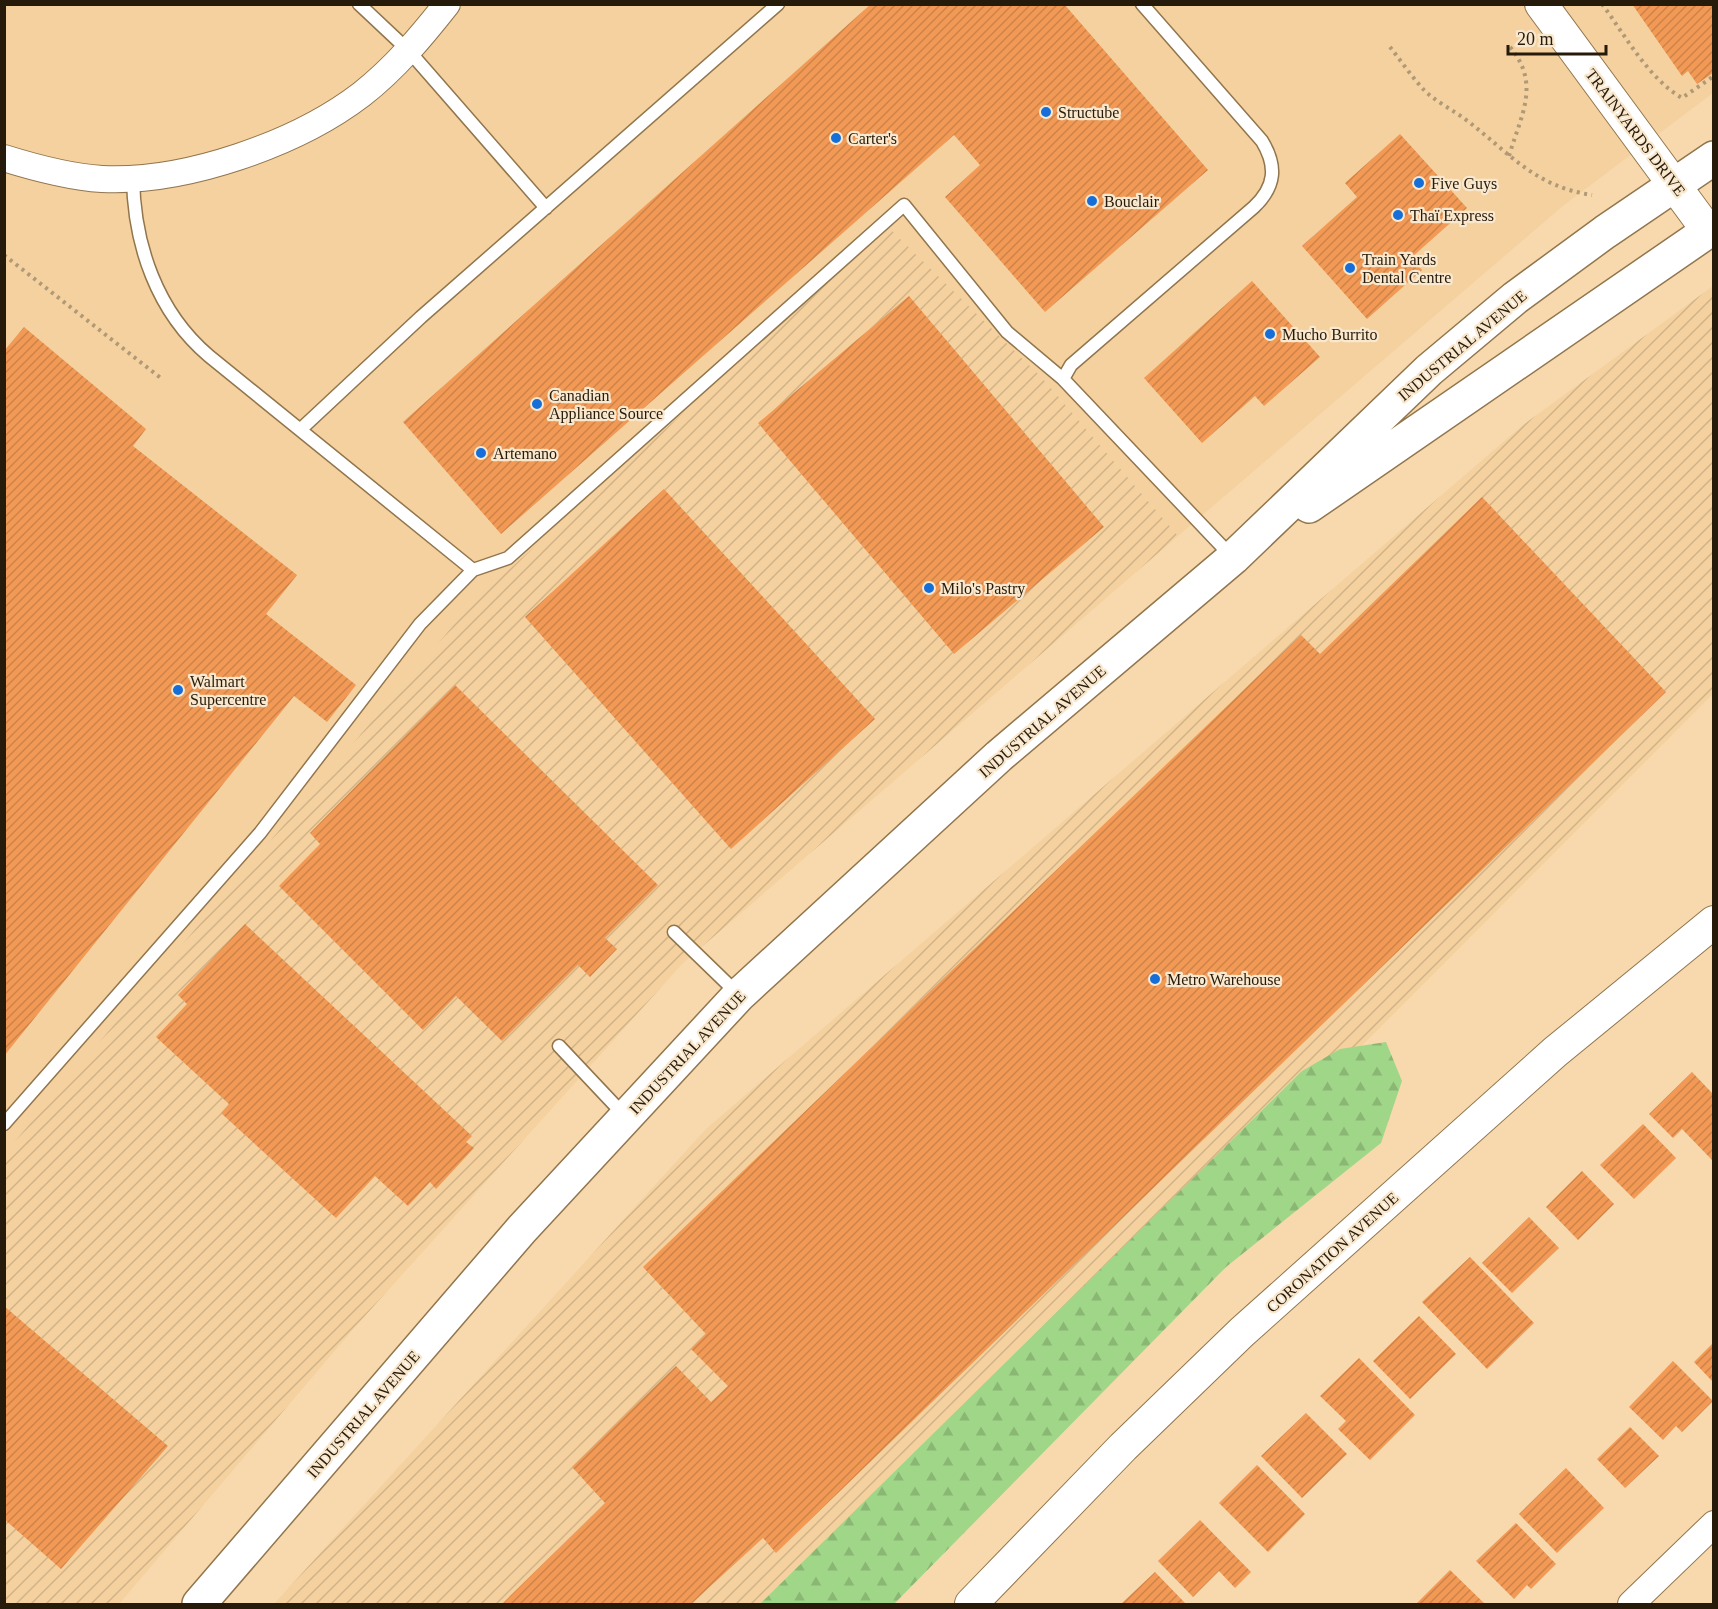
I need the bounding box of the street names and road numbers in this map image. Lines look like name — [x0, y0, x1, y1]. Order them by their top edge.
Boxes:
street label: TRAINYARDS DRIVE — [1582, 66, 1689, 199]
street label: INDUSTRIAL AVENUE — [1395, 287, 1530, 404]
street label: INDUSTRIAL AVENUE — [976, 662, 1109, 781]
street label: INDUSTRIAL AVENUE — [626, 987, 749, 1117]
street label: CORONATION AVENUE — [1263, 1189, 1401, 1316]
street label: INDUSTRIAL AVENUE — [304, 1348, 423, 1481]

